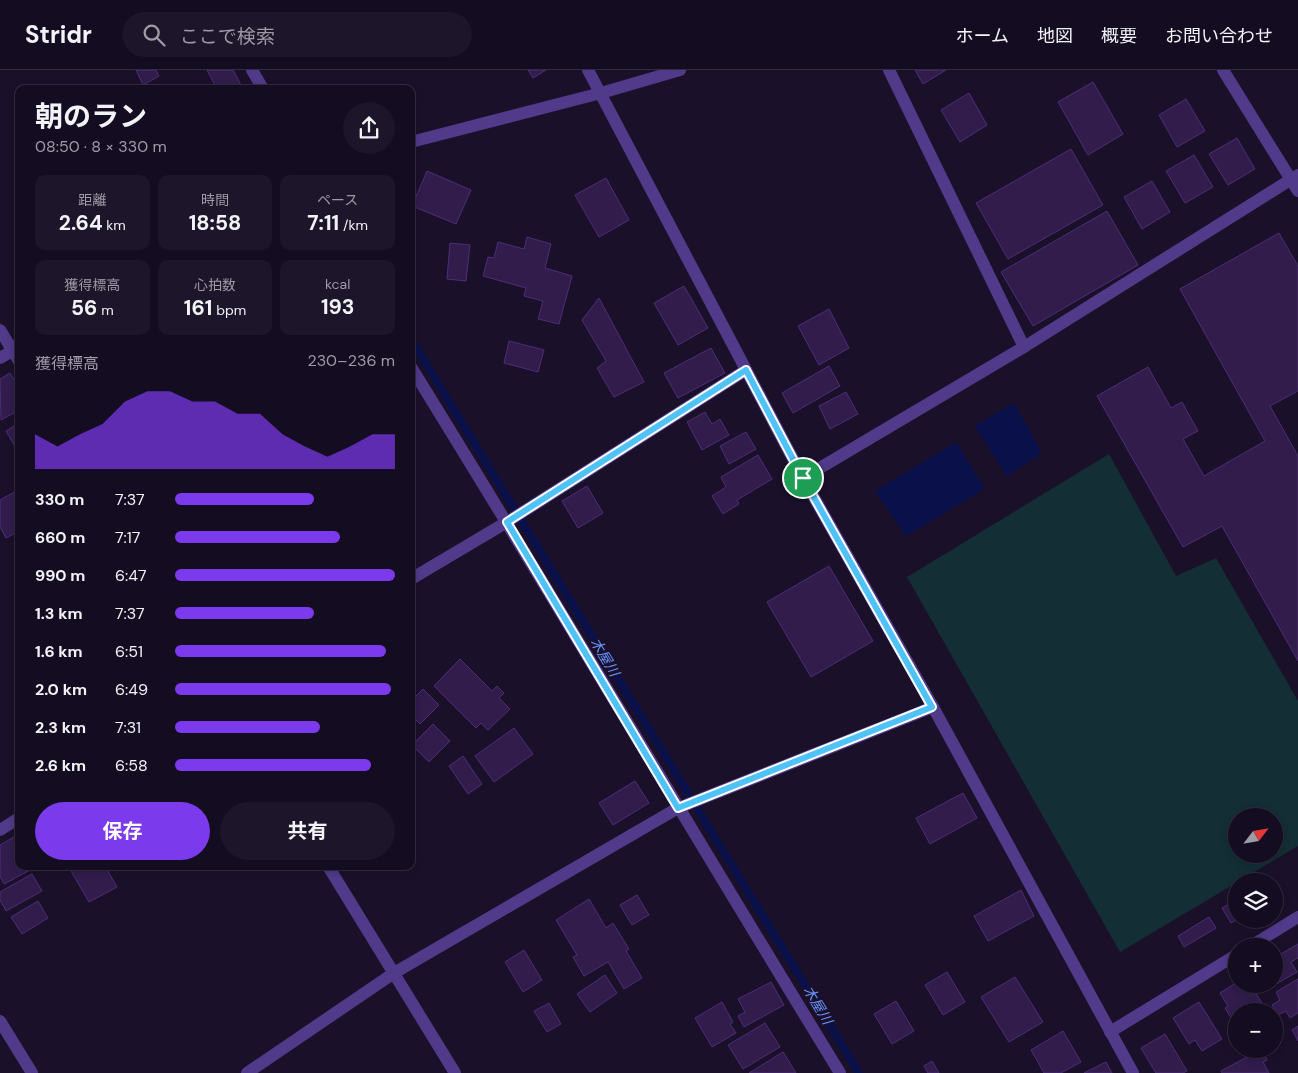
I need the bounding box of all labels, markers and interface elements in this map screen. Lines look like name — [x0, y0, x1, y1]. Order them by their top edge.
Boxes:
search box — [122, 12, 472, 57]
text: Stridr — [25, 19, 92, 50]
icon: search — [140, 21, 168, 49]
text: ここで検索 — [180, 24, 275, 49]
text: ホーム — [956, 24, 1009, 48]
text: 地図 — [1037, 24, 1073, 48]
text: 概要 — [1101, 24, 1137, 48]
text: お問い合わせ — [1165, 24, 1273, 48]
text: 朝のラン — [35, 98, 147, 135]
button: share — [343, 102, 395, 154]
text: 08:50 · 8 × 330 m — [35, 136, 167, 157]
text: 距離 — [78, 191, 106, 209]
text: 時間 — [201, 191, 229, 209]
text: ペース — [317, 191, 358, 209]
text: 2.64 — [59, 209, 103, 237]
text: 18:58 — [189, 209, 241, 237]
text: 7:11 — [307, 209, 339, 237]
text: km — [103, 216, 126, 234]
text: /km — [339, 216, 368, 234]
text: kcal — [325, 275, 350, 293]
text: 獲得標高 — [64, 276, 120, 294]
text: 心拍数 — [194, 276, 236, 294]
text: 193 — [321, 293, 354, 321]
text: 56 — [71, 294, 97, 322]
text: 161 — [184, 294, 212, 322]
text: m — [97, 301, 114, 319]
text: bpm — [212, 301, 246, 319]
text: 230–236 m — [307, 350, 395, 371]
text: 獲得標高 — [35, 353, 99, 374]
pin — [782, 457, 824, 499]
icon: arrive — [789, 464, 817, 492]
text: 330 m — [35, 489, 84, 510]
text: 7:37 — [115, 489, 145, 510]
text: 660 m — [35, 527, 85, 548]
text: 7:17 — [115, 527, 140, 548]
text: 990 m — [35, 565, 85, 586]
text: 6:47 — [115, 565, 147, 586]
text: 1.3 km — [35, 603, 83, 624]
text: 7:37 — [115, 603, 145, 624]
water label: 木屋川 — [586, 634, 625, 681]
text: 1.6 km — [35, 641, 83, 662]
text: 6:51 — [115, 641, 143, 662]
text: 2.0 km — [35, 679, 87, 700]
text: 6:49 — [115, 679, 148, 700]
text: 2.3 km — [35, 717, 86, 738]
text: 7:31 — [115, 717, 141, 738]
text: 2.6 km — [35, 755, 86, 776]
text: 6:58 — [115, 755, 148, 776]
button: 保存 — [35, 802, 210, 860]
button: 共有 — [220, 802, 395, 860]
north arrow — [1228, 808, 1282, 862]
map controls — [1228, 808, 1283, 1058]
button: layers — [1228, 873, 1283, 928]
button: + — [1228, 938, 1283, 993]
water label: 木屋川 — [799, 982, 838, 1029]
button: − — [1228, 1003, 1283, 1058]

